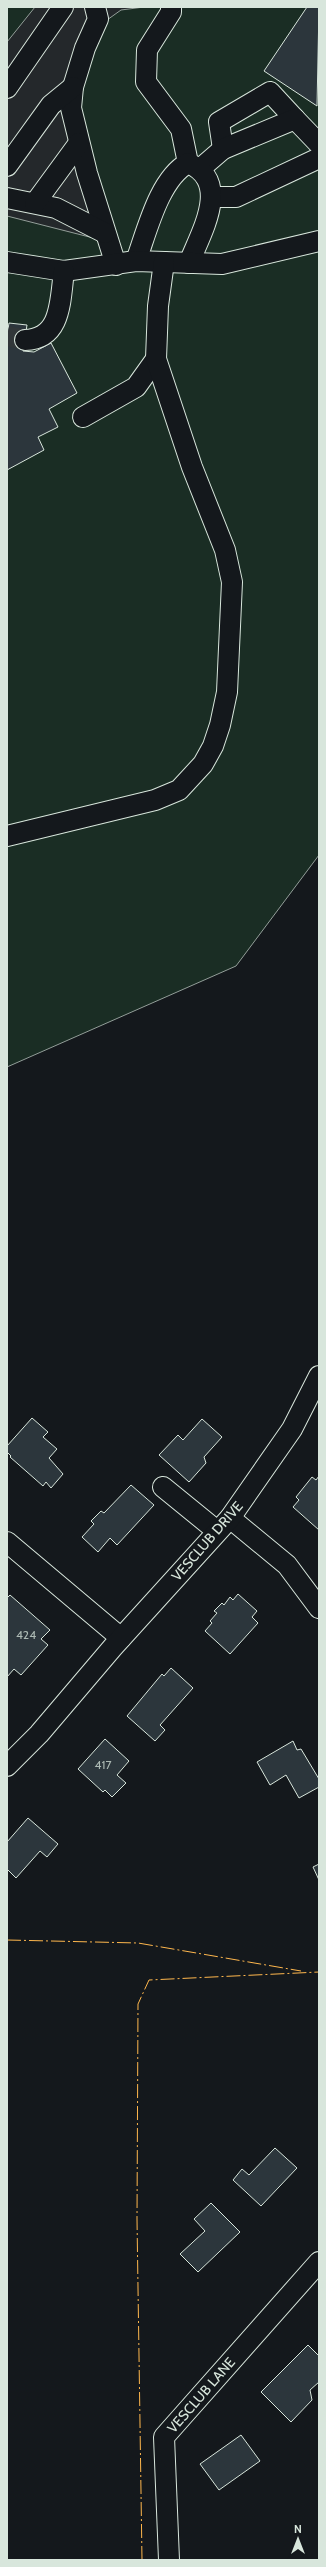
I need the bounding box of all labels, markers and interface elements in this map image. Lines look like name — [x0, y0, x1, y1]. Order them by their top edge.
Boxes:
street label: VESCLUB DRIVE — [167, 1497, 247, 1585]
house number: 424 — [16, 1627, 36, 1642]
house number: 417 — [95, 1757, 111, 1772]
street label: VESCLUB LANE — [163, 2353, 239, 2437]
north arrow — [278, 2519, 318, 2559]
text: N — [294, 2522, 302, 2536]

